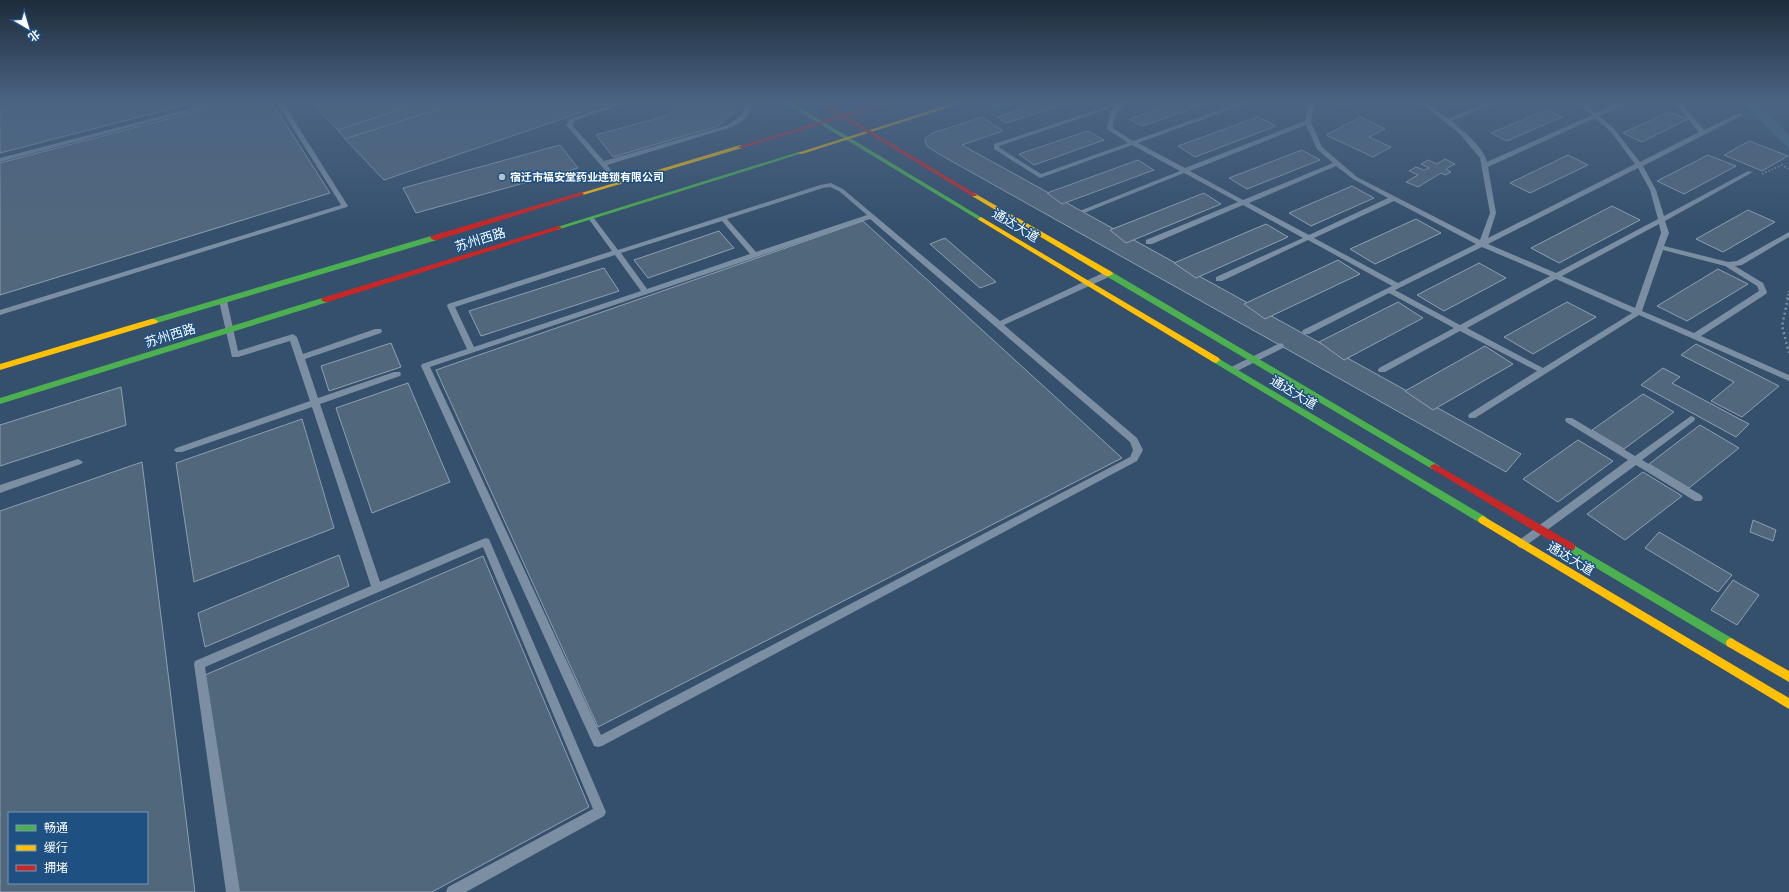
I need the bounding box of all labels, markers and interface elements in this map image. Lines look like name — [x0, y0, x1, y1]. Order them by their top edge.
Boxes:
north arrow — [8, 8, 48, 48]
text: 北 — [26, 27, 43, 45]
place label: 宿迁市福安堂药业连锁有限公司 — [510, 170, 664, 184]
marker: 宿迁市福安堂药业连锁有限公司 — [497, 172, 507, 182]
street label: 通达大道 — [990, 205, 1042, 245]
street label: 苏州西路 — [453, 224, 507, 254]
street label: 苏州西路 — [143, 320, 197, 350]
street label: 通达大道 — [1268, 372, 1320, 412]
street label: 通达大道 — [1545, 538, 1597, 578]
legend — [8, 812, 148, 884]
text: 畅通 — [44, 820, 68, 835]
text: 缓行 — [44, 840, 68, 855]
text: 拥堵 — [44, 860, 68, 875]

